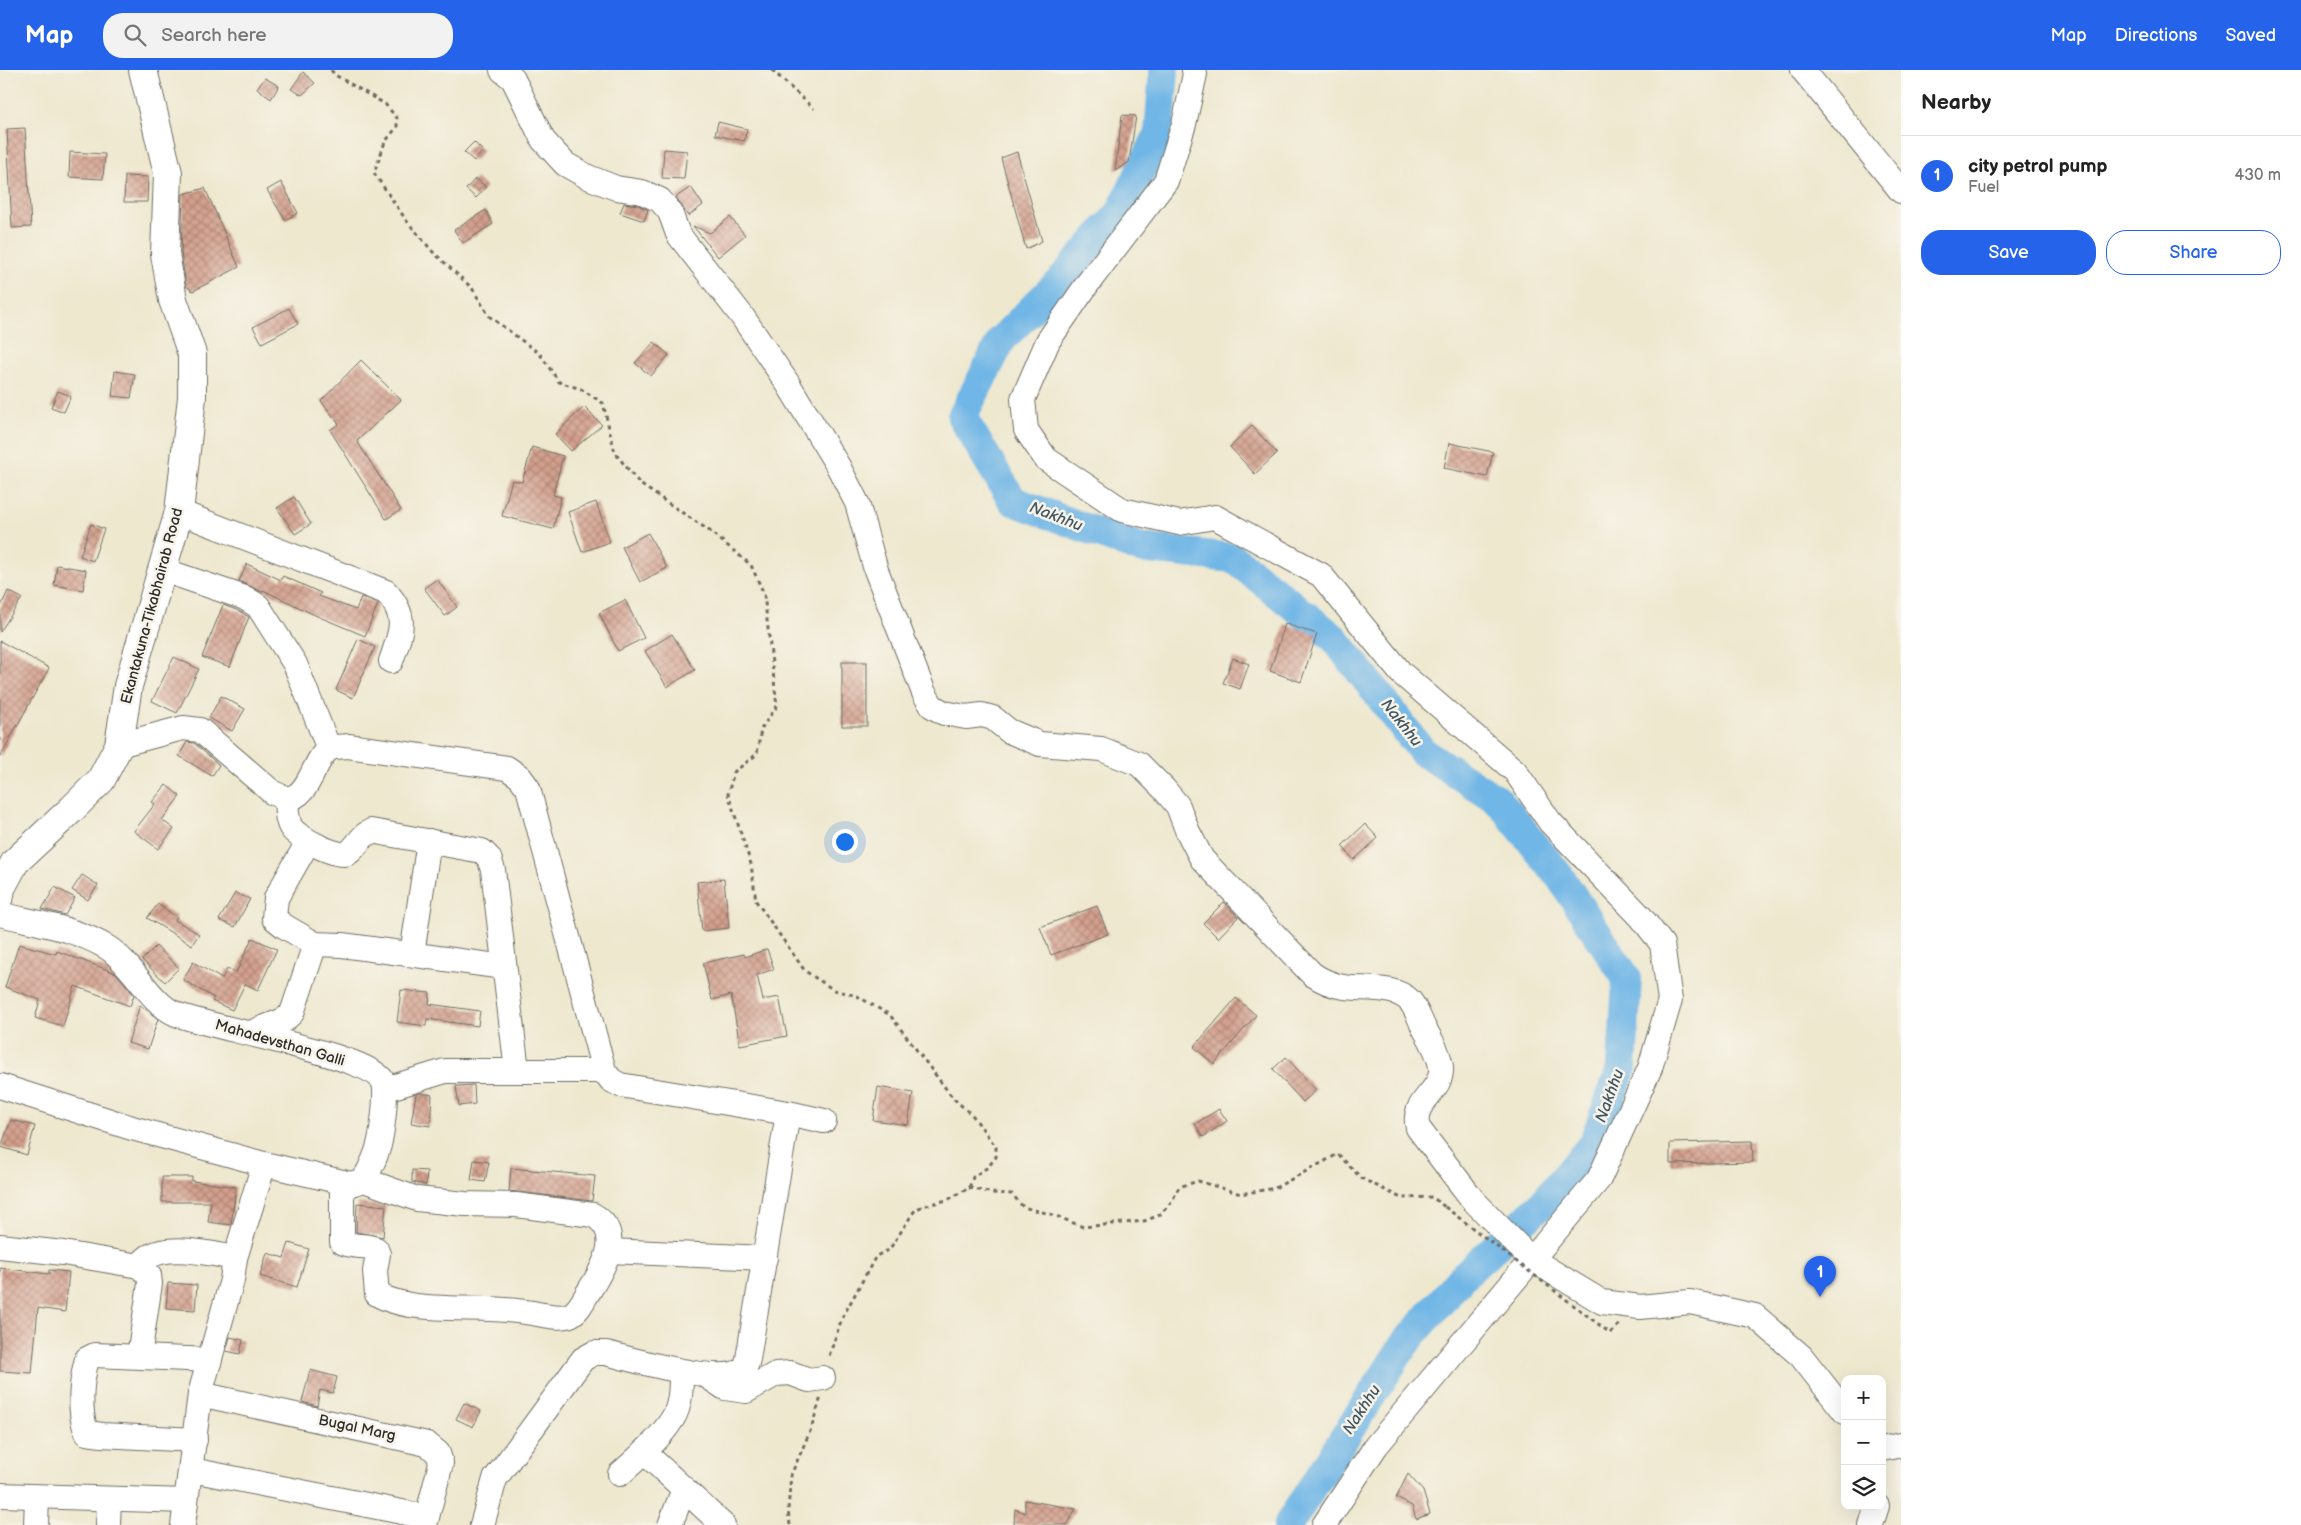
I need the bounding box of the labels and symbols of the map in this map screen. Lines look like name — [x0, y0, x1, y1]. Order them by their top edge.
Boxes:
water label: Nakhhu — [1027, 498, 1085, 536]
street label: Ekantakuna-Tikabhairab Road — [117, 506, 187, 706]
water label: Nakhhu — [1377, 695, 1426, 751]
your location — [832, 829, 858, 855]
street label: Mahadevsthan Galli — [213, 1015, 347, 1071]
water label: Nakhhu — [1592, 1067, 1628, 1125]
pin: 1 — [1804, 1256, 1836, 1297]
water label: Nakhhu — [1339, 1382, 1385, 1438]
street label: Bugal Marg — [317, 1411, 397, 1445]

